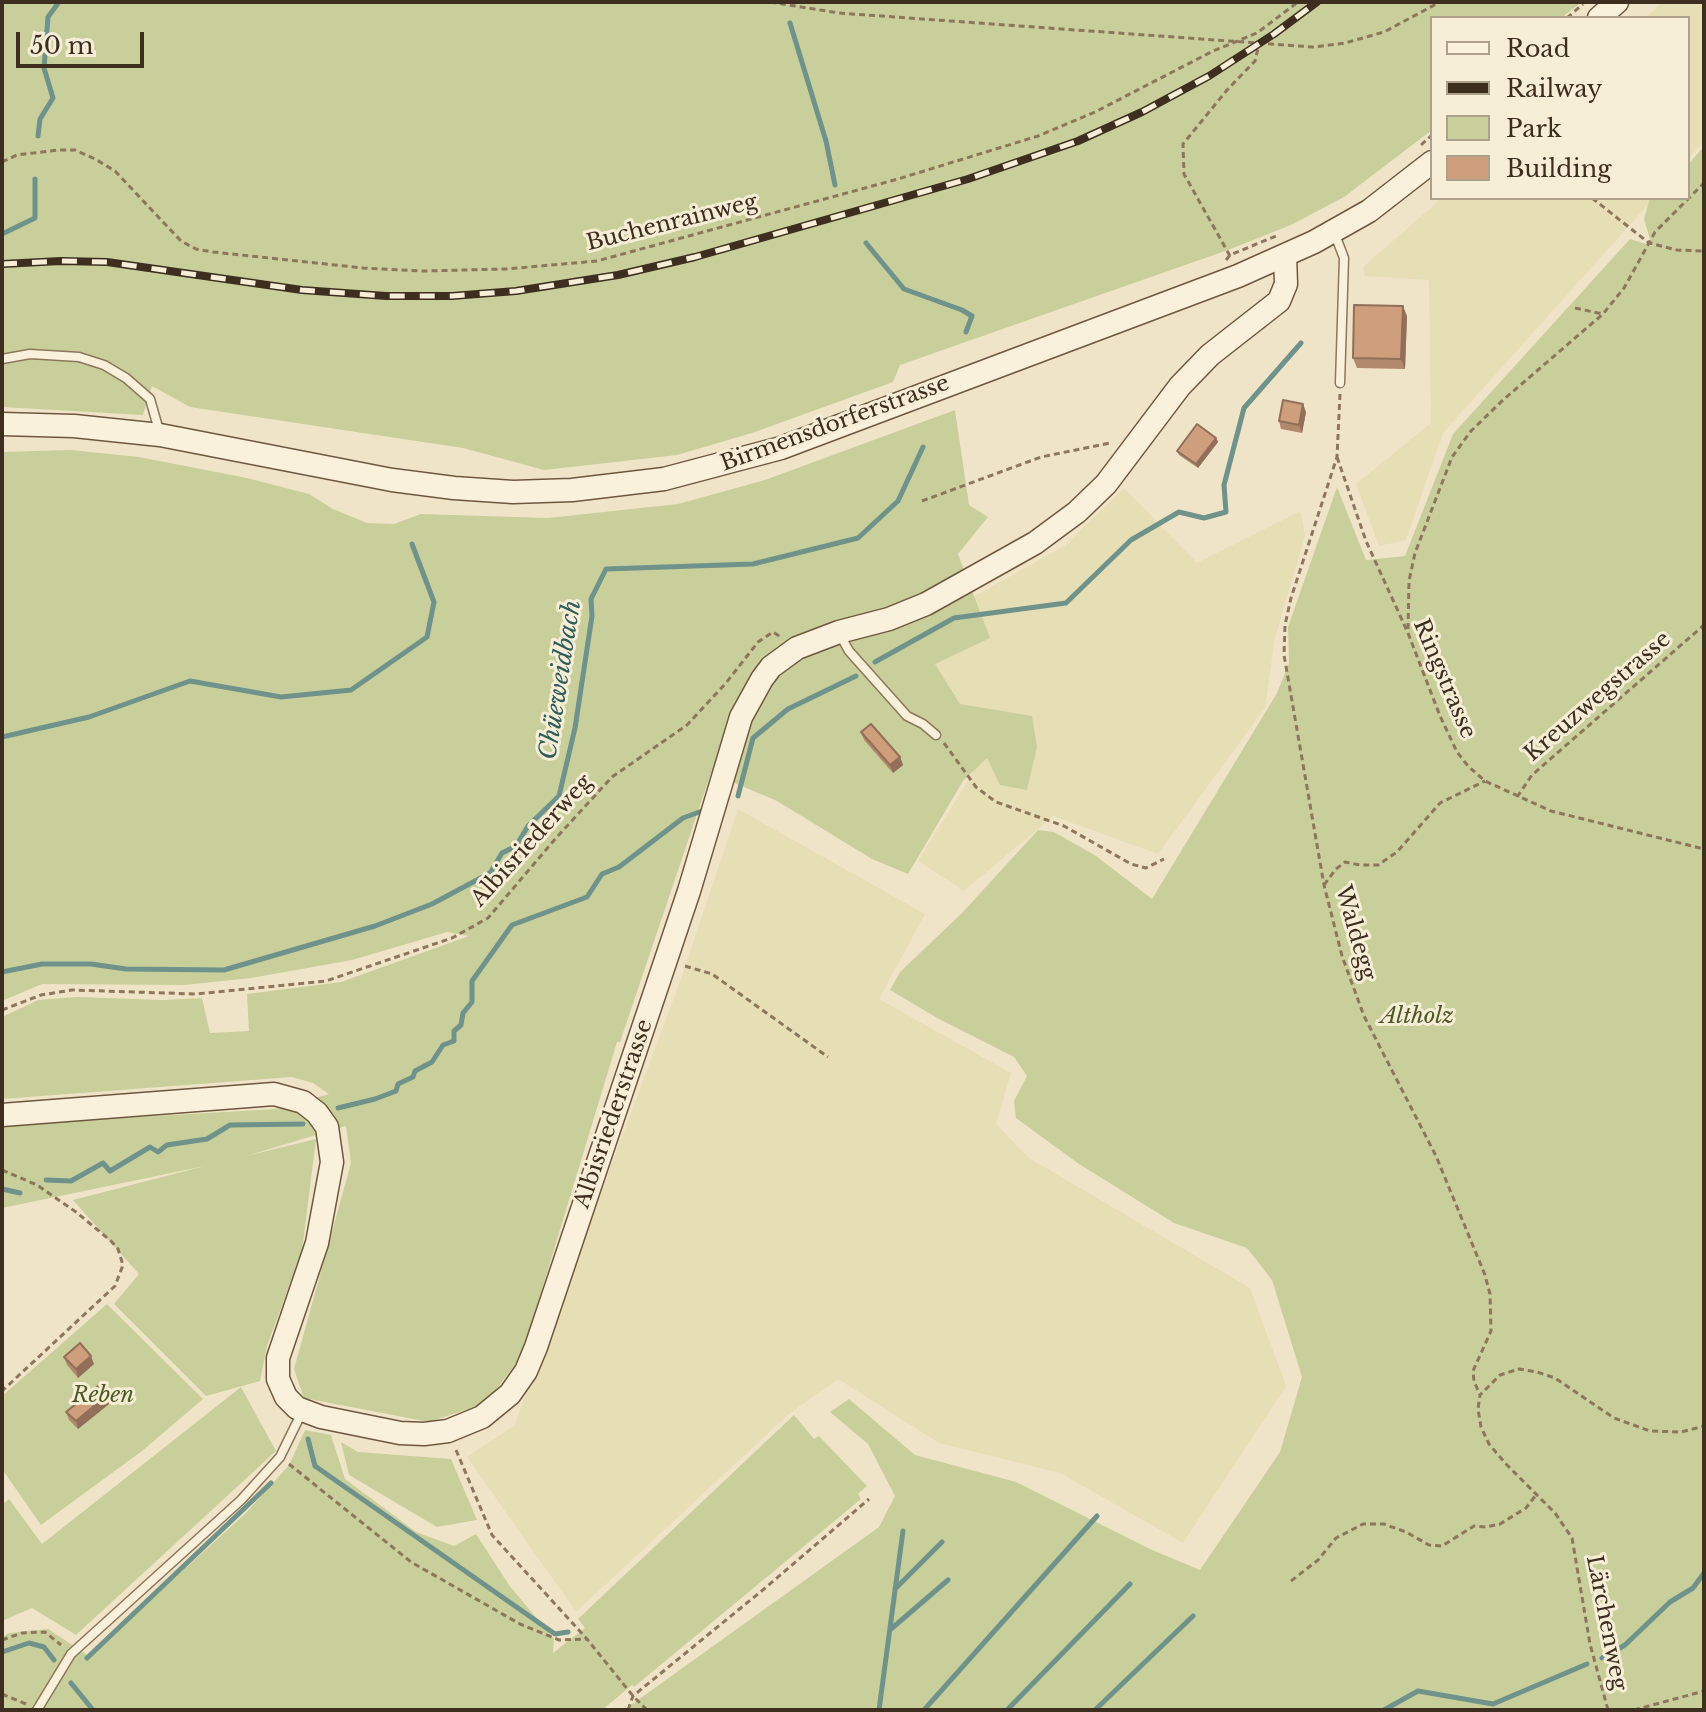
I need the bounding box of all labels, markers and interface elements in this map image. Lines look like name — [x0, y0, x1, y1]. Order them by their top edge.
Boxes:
scale bar — [20, 16, 148, 66]
legend — [1430, 16, 1690, 200]
text: 50 m — [30, 31, 93, 60]
text: Road — [1506, 34, 1570, 63]
text: Railway — [1506, 74, 1602, 103]
text: Park — [1506, 114, 1562, 143]
text: Building — [1506, 154, 1612, 183]
street label: Buchenrainweg — [584, 189, 760, 257]
street label: Birmensdorferstrasse — [717, 370, 953, 478]
water label: Chüeweidbach — [534, 598, 588, 762]
street label: Ringstrasse — [1407, 616, 1481, 742]
street label: Kreuzwegstrasse — [1520, 626, 1676, 768]
street label: Albisriederweg — [466, 769, 598, 913]
street label: Waldegg — [1329, 883, 1381, 983]
park label: Altholz — [1380, 1004, 1454, 1030]
street label: Albisriederstrasse — [569, 1016, 659, 1212]
park label: Reben — [72, 1383, 134, 1409]
street label: Lärchenweg — [1580, 1553, 1632, 1693]

